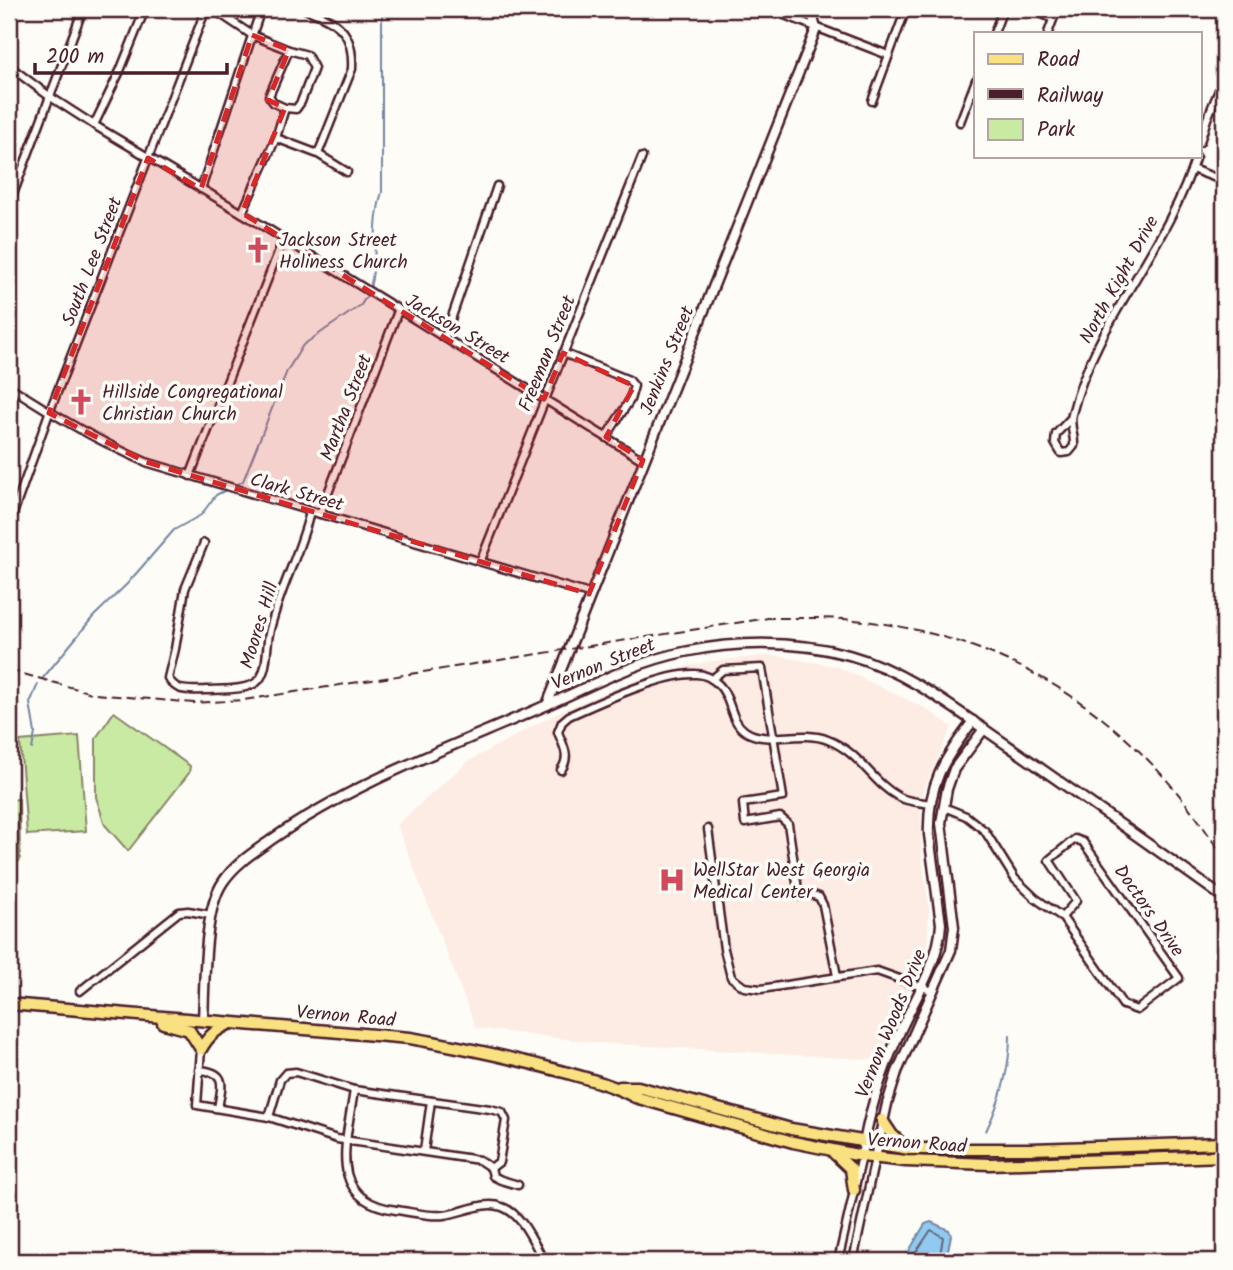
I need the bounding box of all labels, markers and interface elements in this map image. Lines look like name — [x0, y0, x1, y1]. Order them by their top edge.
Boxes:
scale bar — [35, 32, 228, 76]
legend — [974, 32, 1202, 158]
text: 200 m — [46, 41, 104, 74]
text: Road — [1037, 44, 1080, 77]
text: Railway — [1037, 80, 1103, 113]
text: Park — [1037, 114, 1075, 147]
street label: South Lee Street — [54, 192, 132, 331]
street label: North Kight Drive — [1072, 210, 1168, 350]
place label: Jackson Street Holiness Church — [279, 226, 408, 278]
church icon: Jackson Street Holiness Church — [243, 235, 273, 265]
street label: Jackson Street — [399, 287, 516, 373]
street label: Freeman Street — [511, 290, 585, 417]
street label: Jenkins Street — [632, 301, 704, 420]
street label: Martha Street — [313, 349, 381, 466]
place label: Hillside Congregational Christian Church — [102, 378, 283, 430]
church icon: Hillside Congregational Christian Church — [66, 387, 96, 417]
street label: Clark Street — [246, 465, 347, 521]
street label: Moores Hill — [233, 578, 287, 673]
street label: Vernon Street — [547, 630, 661, 699]
place label: WellStar West Georgia Medical Center — [693, 856, 870, 908]
street label: Doctors Drive — [1105, 859, 1192, 964]
hospital icon: WellStar West Georgia Medical Center — [657, 865, 687, 895]
street label: Vernon Woods Drive — [848, 944, 936, 1103]
street label: Vernon Road — [295, 998, 397, 1036]
street label: Vernon Road — [866, 1126, 968, 1162]

